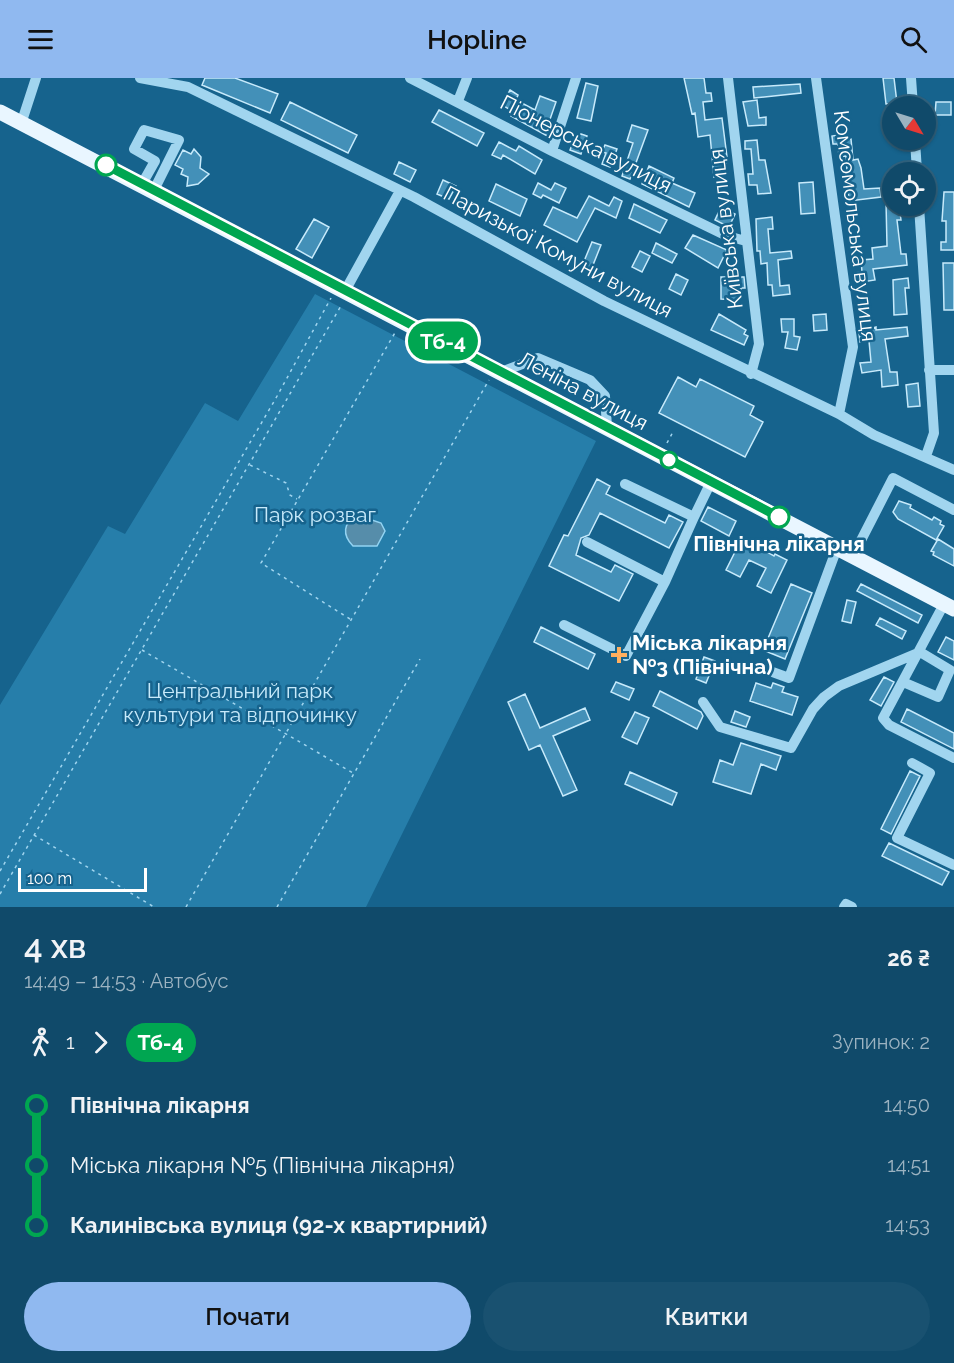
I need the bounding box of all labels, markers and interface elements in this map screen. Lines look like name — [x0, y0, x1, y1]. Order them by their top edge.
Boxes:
icon: menu — [24, 23, 57, 56]
icon: search — [897, 23, 930, 56]
text: Hopline — [427, 24, 527, 55]
street label: Піонерська вулиця — [496, 89, 676, 198]
north arrow — [882, 96, 936, 150]
map controls — [882, 96, 936, 216]
street label: Комсомольська вулиця — [829, 109, 882, 343]
street label: Київська вулиця — [703, 148, 748, 311]
unlabelled marker — [95, 154, 117, 176]
button: locate — [882, 162, 936, 216]
street label: Паризької Комуни вулиця — [439, 180, 677, 323]
line badge: Тб-4 — [401, 322, 485, 360]
text: Тб-4 — [420, 329, 466, 354]
street label: Леніна вулиця — [514, 346, 652, 435]
unlabelled marker — [660, 451, 678, 469]
park label: Парк розваг — [254, 502, 376, 527]
marker: Північна лікарня — [768, 506, 790, 528]
place label: Північна лікарня — [693, 531, 865, 556]
place label: Міська лікарня №3 (Північна) — [632, 630, 787, 679]
marker: Міська лікарня №3 (Північна) — [610, 646, 628, 664]
park label: Центральний парк культури та відпочинку — [123, 678, 357, 727]
scale bar — [18, 865, 147, 892]
text: 100 m — [27, 869, 72, 888]
text: 4 хв — [24, 927, 86, 966]
text: 26 ₴ — [887, 945, 930, 971]
text: 14:49 – 14:53 · Автобус — [24, 969, 229, 993]
icon: walk — [24, 1026, 57, 1059]
icon: forward — [84, 1026, 117, 1059]
text: 1 — [66, 1030, 75, 1054]
text: Тб-4 — [138, 1030, 184, 1055]
text: Зупинок: 2 — [832, 1030, 930, 1054]
text: Північна лікарня — [70, 1092, 250, 1118]
text: 14:50 — [884, 1093, 930, 1117]
text: Міська лікарня №5 (Північна лікарня) — [70, 1152, 455, 1178]
text: 14:51 — [887, 1153, 930, 1177]
text: Калинівська вулиця (92-х квартирний) — [70, 1212, 487, 1238]
text: 14:53 — [885, 1213, 930, 1237]
button: Почати — [24, 1282, 471, 1351]
button: Квитки — [483, 1282, 930, 1351]

